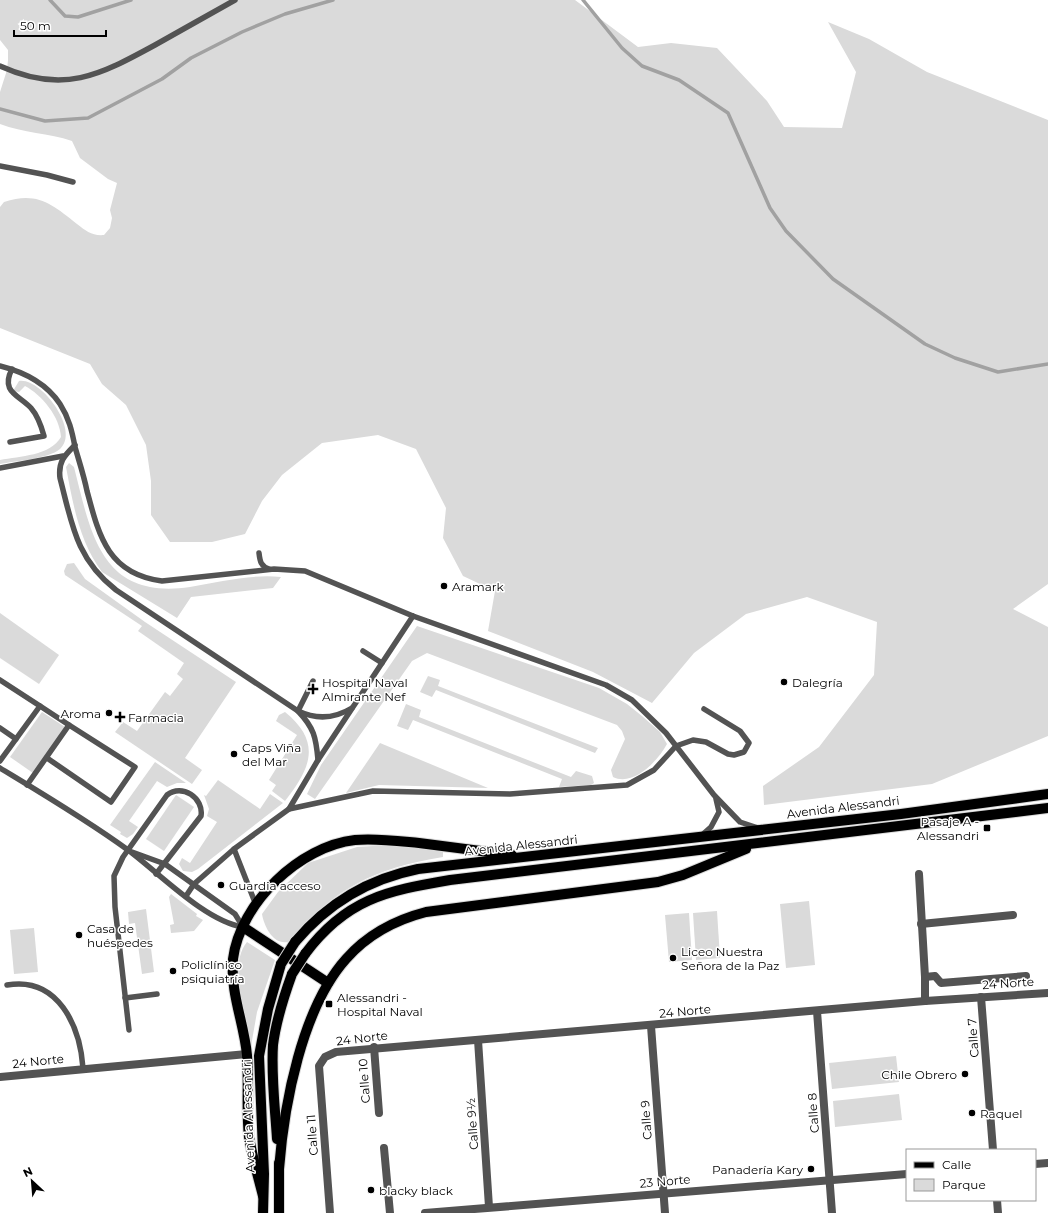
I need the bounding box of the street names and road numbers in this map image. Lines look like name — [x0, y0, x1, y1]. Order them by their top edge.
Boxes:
street label: Avenida Alessandri — [786, 793, 900, 821]
street label: Avenida Alessandri — [464, 832, 578, 858]
street label: 24 Norte — [982, 974, 1034, 992]
street label: 24 Norte — [659, 1001, 711, 1021]
street label: Calle 7 — [964, 1018, 982, 1058]
street label: 24 Norte — [335, 1027, 389, 1049]
street label: 24 Norte — [11, 1051, 65, 1071]
street label: Calle 10 — [355, 1058, 373, 1104]
street label: Avenida Alessandri — [239, 1059, 257, 1173]
street label: Calle 8 — [804, 1092, 822, 1133]
street label: Calle 9½ — [463, 1098, 481, 1150]
street label: Calle 9 — [637, 1100, 655, 1140]
street label: Calle 11 — [303, 1114, 321, 1156]
street label: 23 Norte — [639, 1171, 691, 1191]

